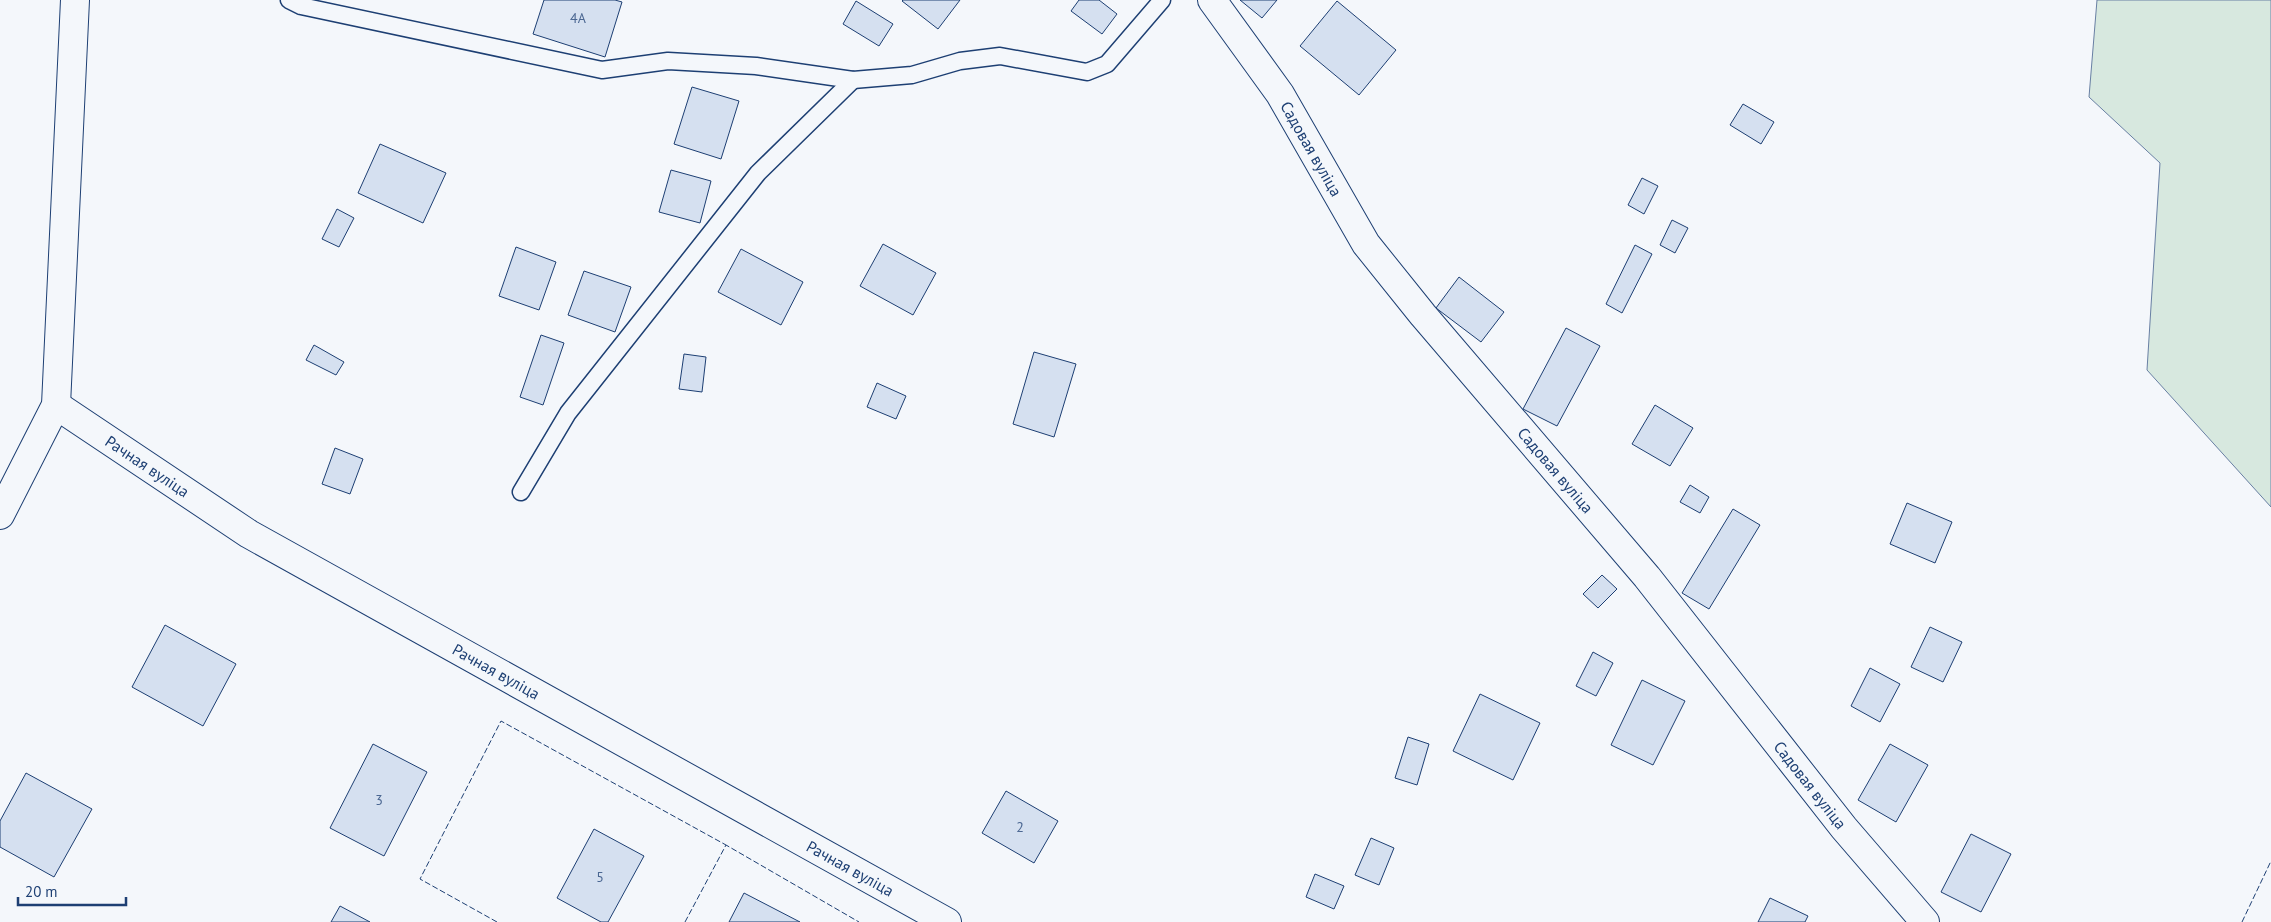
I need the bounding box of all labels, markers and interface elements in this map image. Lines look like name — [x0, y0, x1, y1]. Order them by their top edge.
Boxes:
house number: 4А — [570, 9, 587, 27]
street label: Садовая вуліца — [1276, 98, 1346, 200]
street label: Садовая вуліца — [1513, 423, 1598, 517]
street label: Рачная вуліца — [102, 431, 193, 501]
street label: Рачная вуліца — [449, 639, 543, 704]
street label: Садовая вуліца — [1769, 737, 1851, 833]
house number: 3 — [375, 791, 383, 809]
house number: 2 — [1016, 818, 1024, 836]
street label: Рачная вуліца — [803, 836, 897, 900]
house number: 5 — [596, 868, 604, 886]
scale bar — [18, 874, 125, 906]
text: 20 m — [25, 882, 58, 901]

